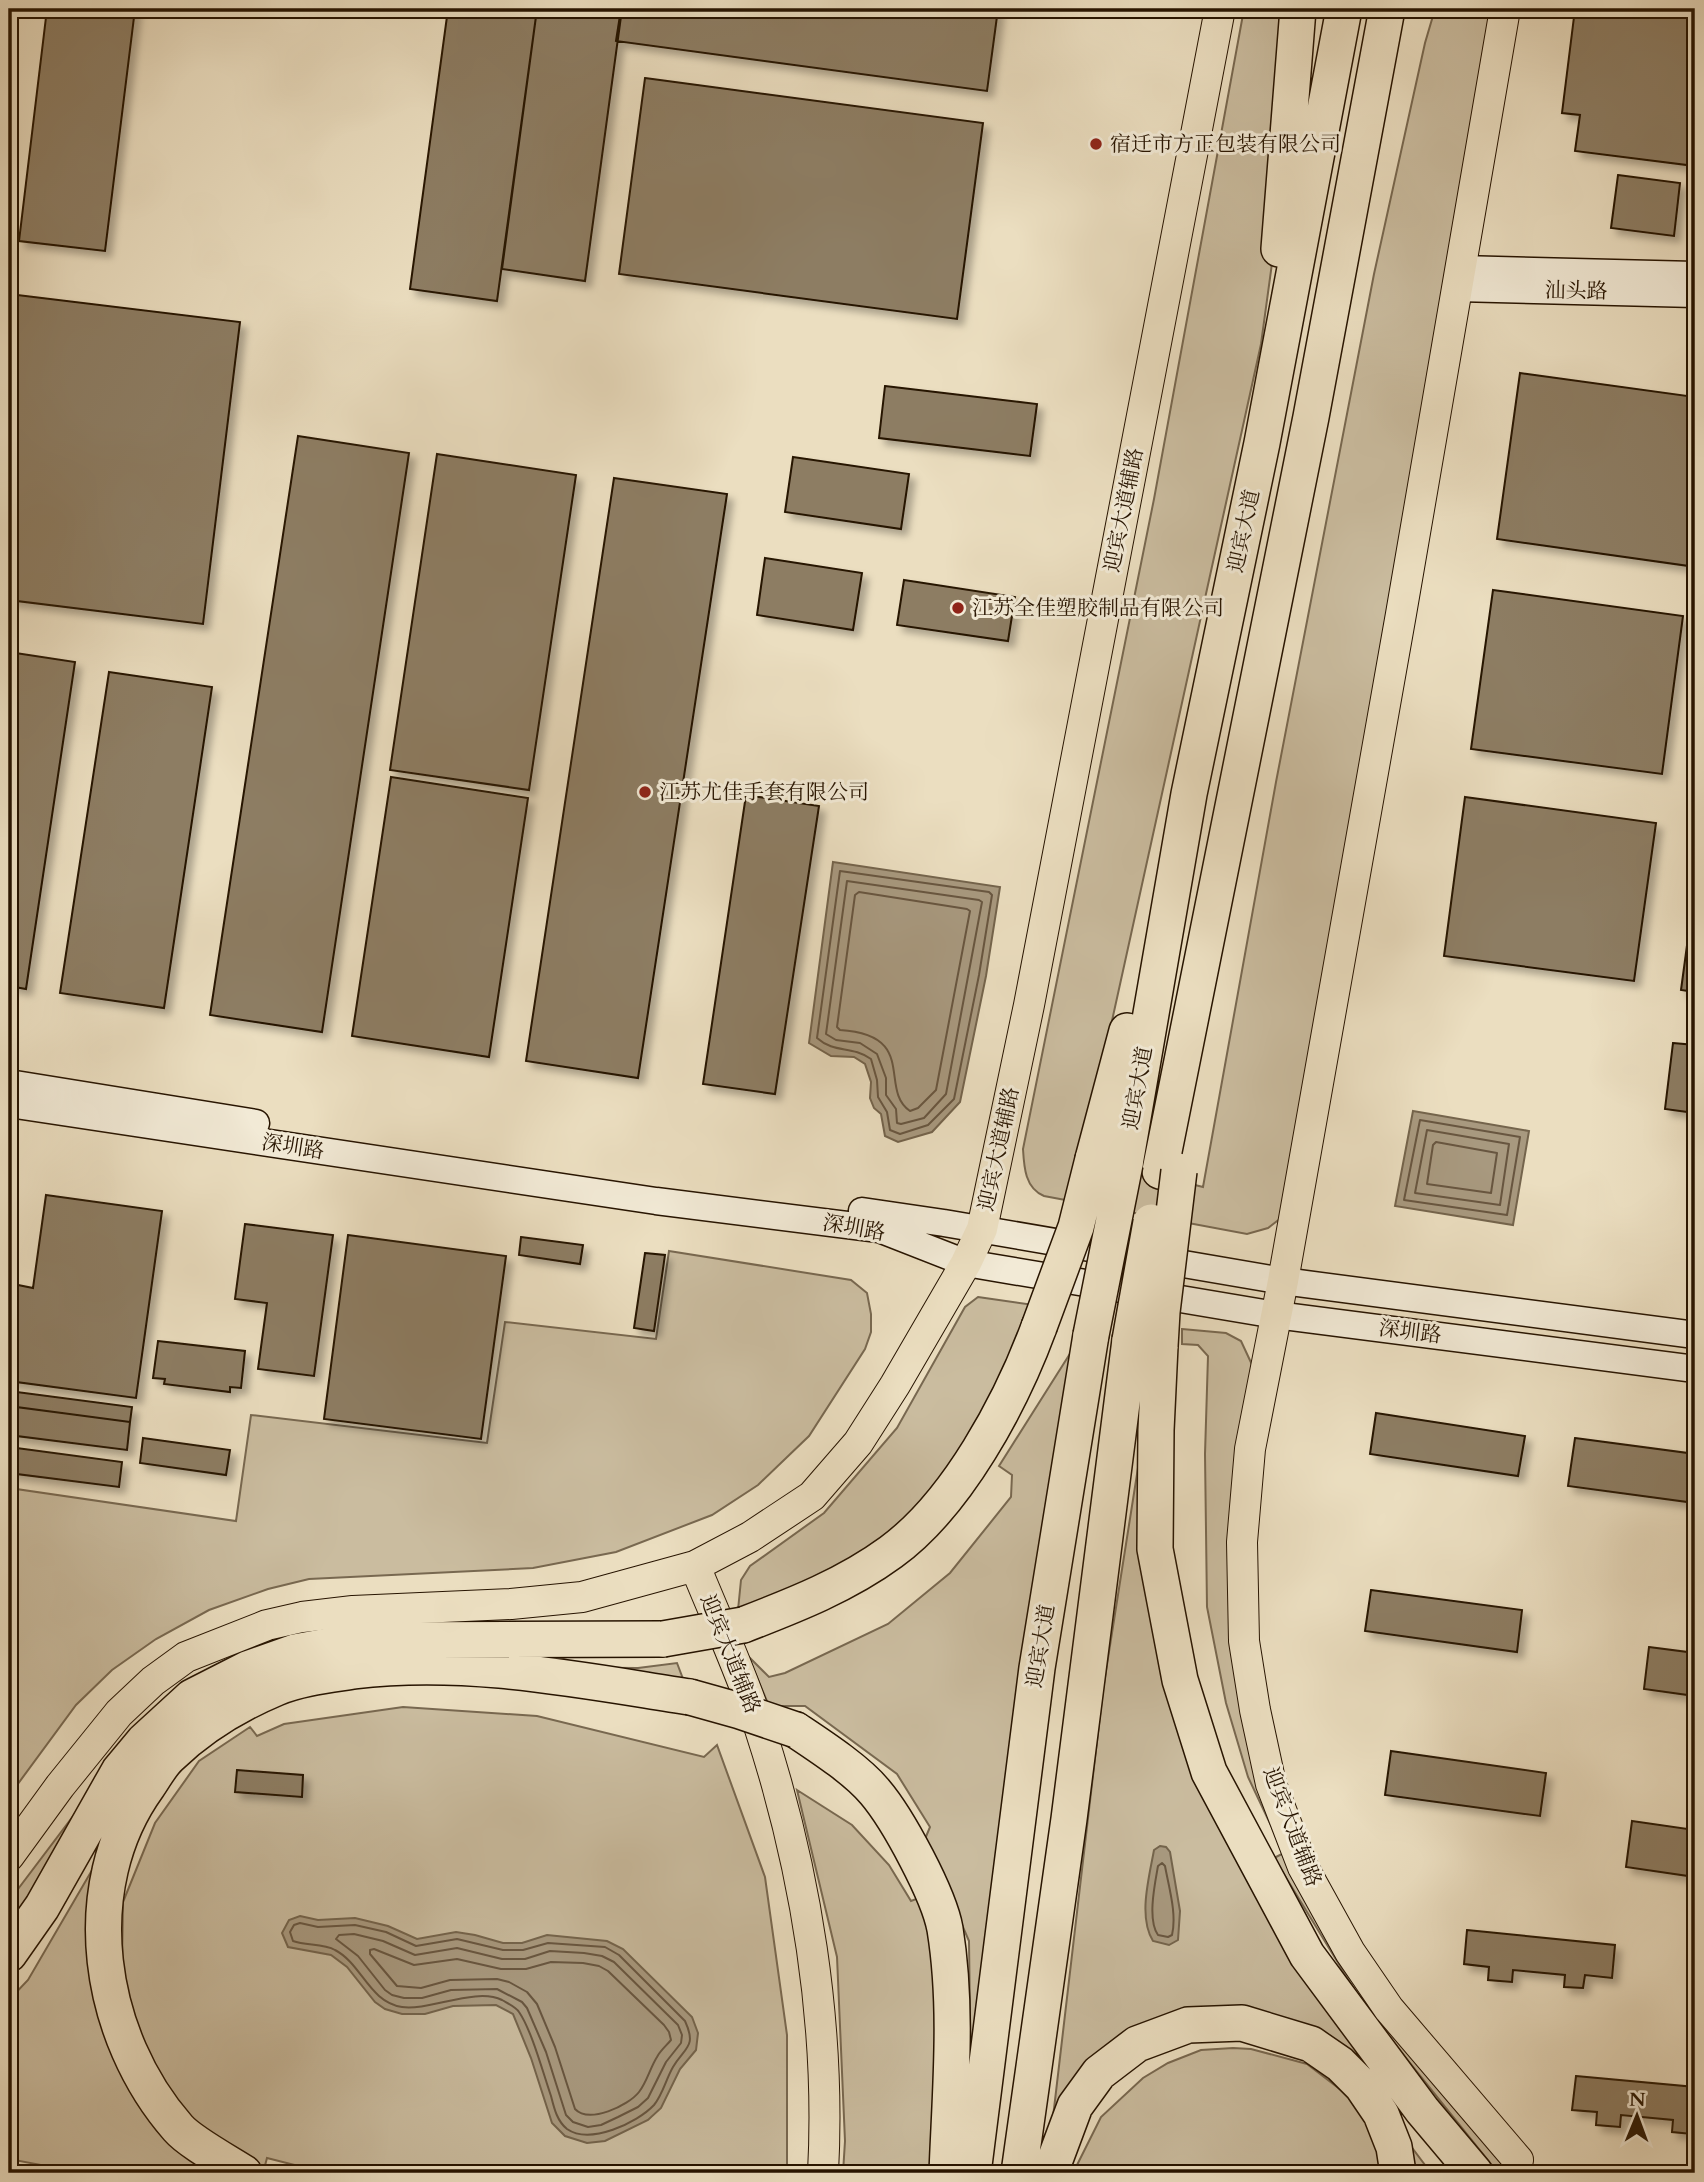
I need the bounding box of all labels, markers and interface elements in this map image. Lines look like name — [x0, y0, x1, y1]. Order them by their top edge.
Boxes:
place label: 宿迁市方正包装有限公司 — [1110, 130, 1341, 159]
marker: 宿迁市方正包装有限公司 — [1088, 136, 1104, 152]
street label: 汕头路 — [1544, 276, 1608, 306]
street label: 迎宾大道辅路 — [1098, 445, 1150, 575]
street label: 迎宾大道 — [1221, 487, 1267, 575]
place label: 江苏全佳塑胶制品有限公司 — [972, 594, 1224, 623]
marker: 江苏全佳塑胶制品有限公司 — [950, 600, 966, 616]
place label: 江苏尤佳手套有限公司 — [659, 778, 869, 807]
marker: 江苏尤佳手套有限公司 — [637, 784, 653, 800]
street label: 迎宾大道 — [1116, 1044, 1160, 1132]
street label: 迎宾大道辅路 — [972, 1084, 1026, 1214]
street label: 深圳路 — [260, 1128, 326, 1166]
street label: 深圳路 — [820, 1208, 888, 1248]
street label: 深圳路 — [1377, 1314, 1443, 1350]
street label: 迎宾大道辅路 — [693, 1590, 767, 1718]
street label: 迎宾大道 — [1020, 1602, 1062, 1690]
street label: 迎宾大道辅路 — [1256, 1763, 1328, 1891]
north arrow — [1602, 2080, 1672, 2150]
text: N — [1629, 2087, 1646, 2113]

